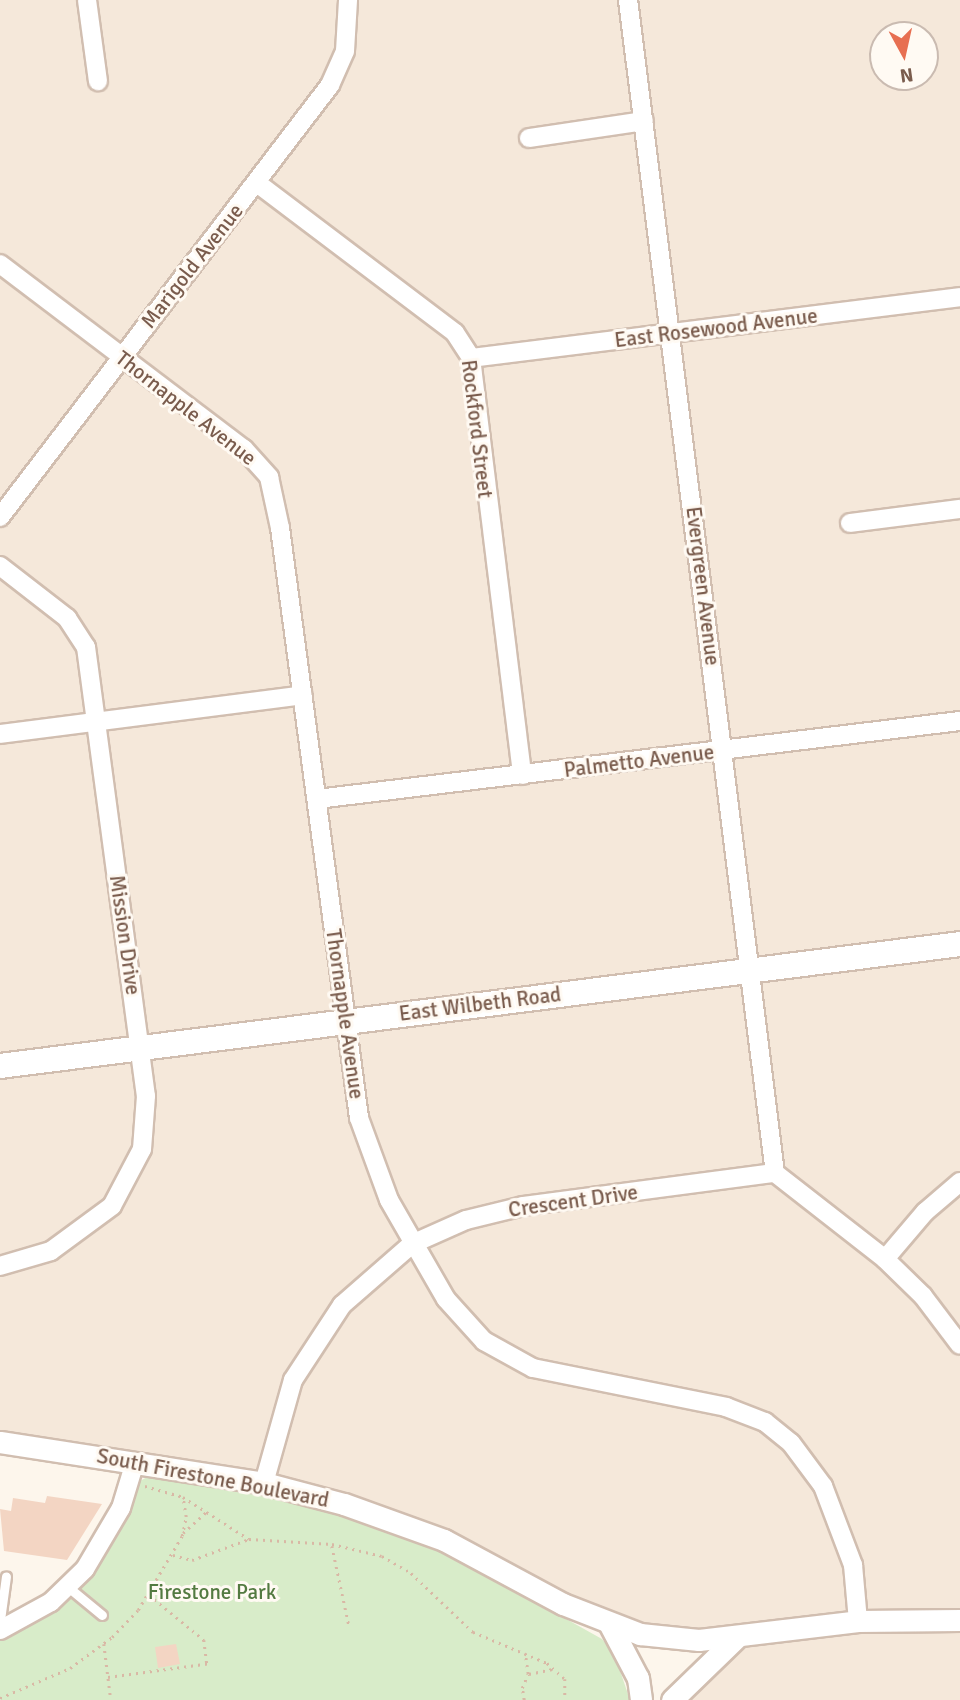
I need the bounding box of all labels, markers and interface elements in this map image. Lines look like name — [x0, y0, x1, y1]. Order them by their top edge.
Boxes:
north arrow — [869, 21, 939, 91]
text: N — [898, 62, 915, 88]
street label: Marigold Avenue — [136, 199, 248, 333]
street label: East Rosewood Avenue — [613, 303, 819, 353]
street label: Thornapple Avenue — [111, 345, 261, 471]
street label: Rockford Street — [456, 358, 498, 500]
street label: Evergreen Avenue — [681, 505, 725, 667]
street label: Palmetto Avenue — [562, 739, 716, 783]
street label: Mission Drive — [104, 873, 146, 997]
street label: Thornapple Avenue — [321, 927, 369, 1101]
street label: East Wilbeth Road — [397, 982, 563, 1026]
street label: Crescent Drive — [507, 1179, 639, 1223]
street label: South Firestone Boulevard — [95, 1443, 331, 1513]
park label: Firestone Park — [148, 1579, 276, 1605]

